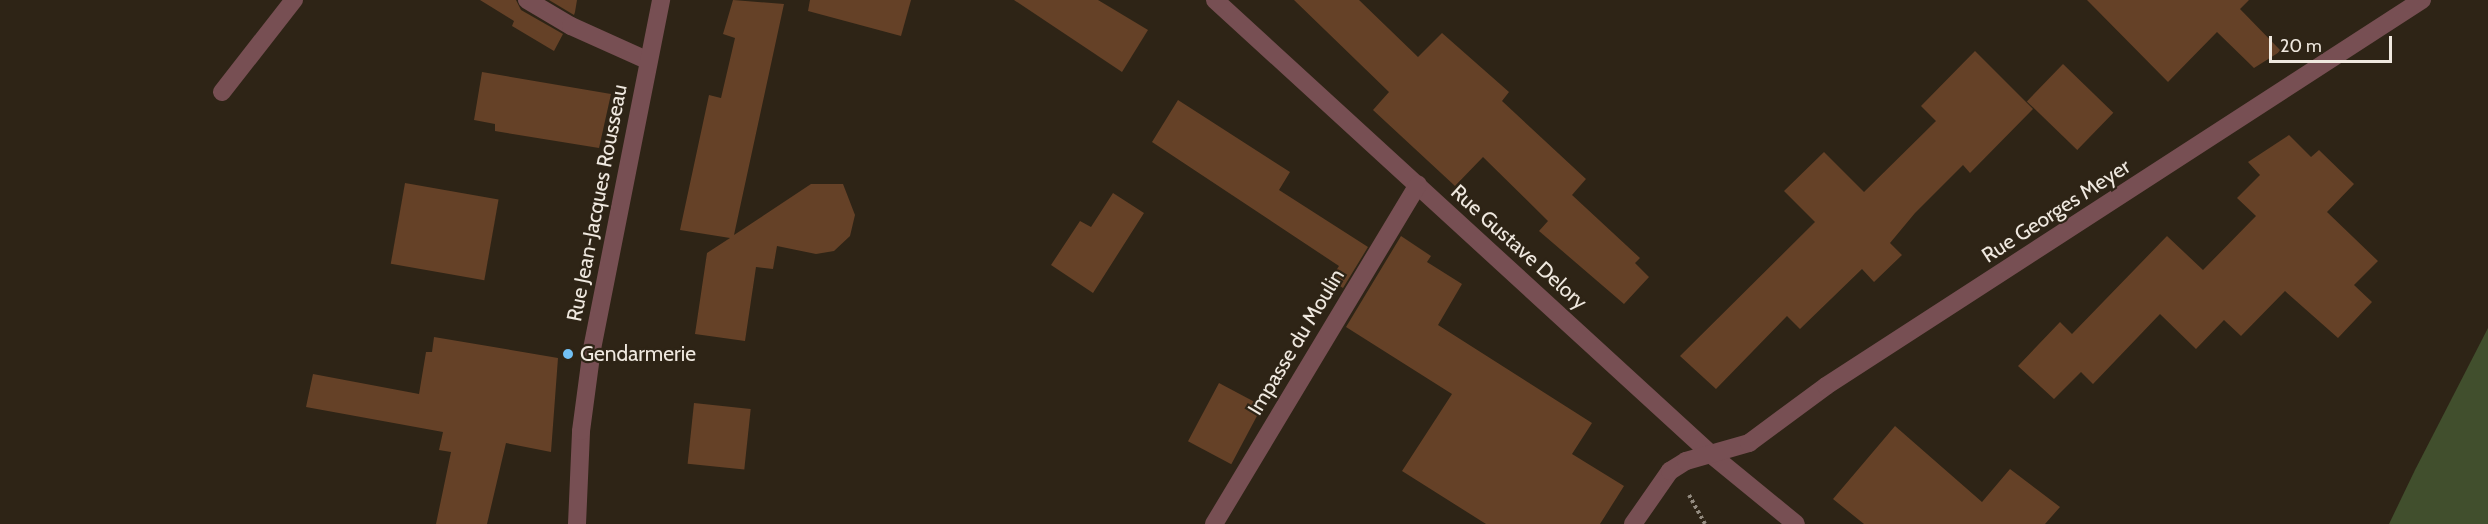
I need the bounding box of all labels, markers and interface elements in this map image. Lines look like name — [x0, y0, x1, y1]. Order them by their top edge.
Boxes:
scale bar — [2272, 24, 2395, 62]
text: 20 m — [2280, 35, 2322, 57]
street label: Rue Jean-Jacques Rousseau — [562, 82, 632, 324]
street label: Rue Georges Meyer — [1977, 154, 2135, 268]
street label: Rue Gustave Delory — [1446, 179, 1592, 315]
street label: Impasse du Moulin — [1242, 264, 1350, 420]
place label: Gendarmerie — [580, 341, 696, 367]
marker: Gendarmerie — [561, 347, 575, 361]

